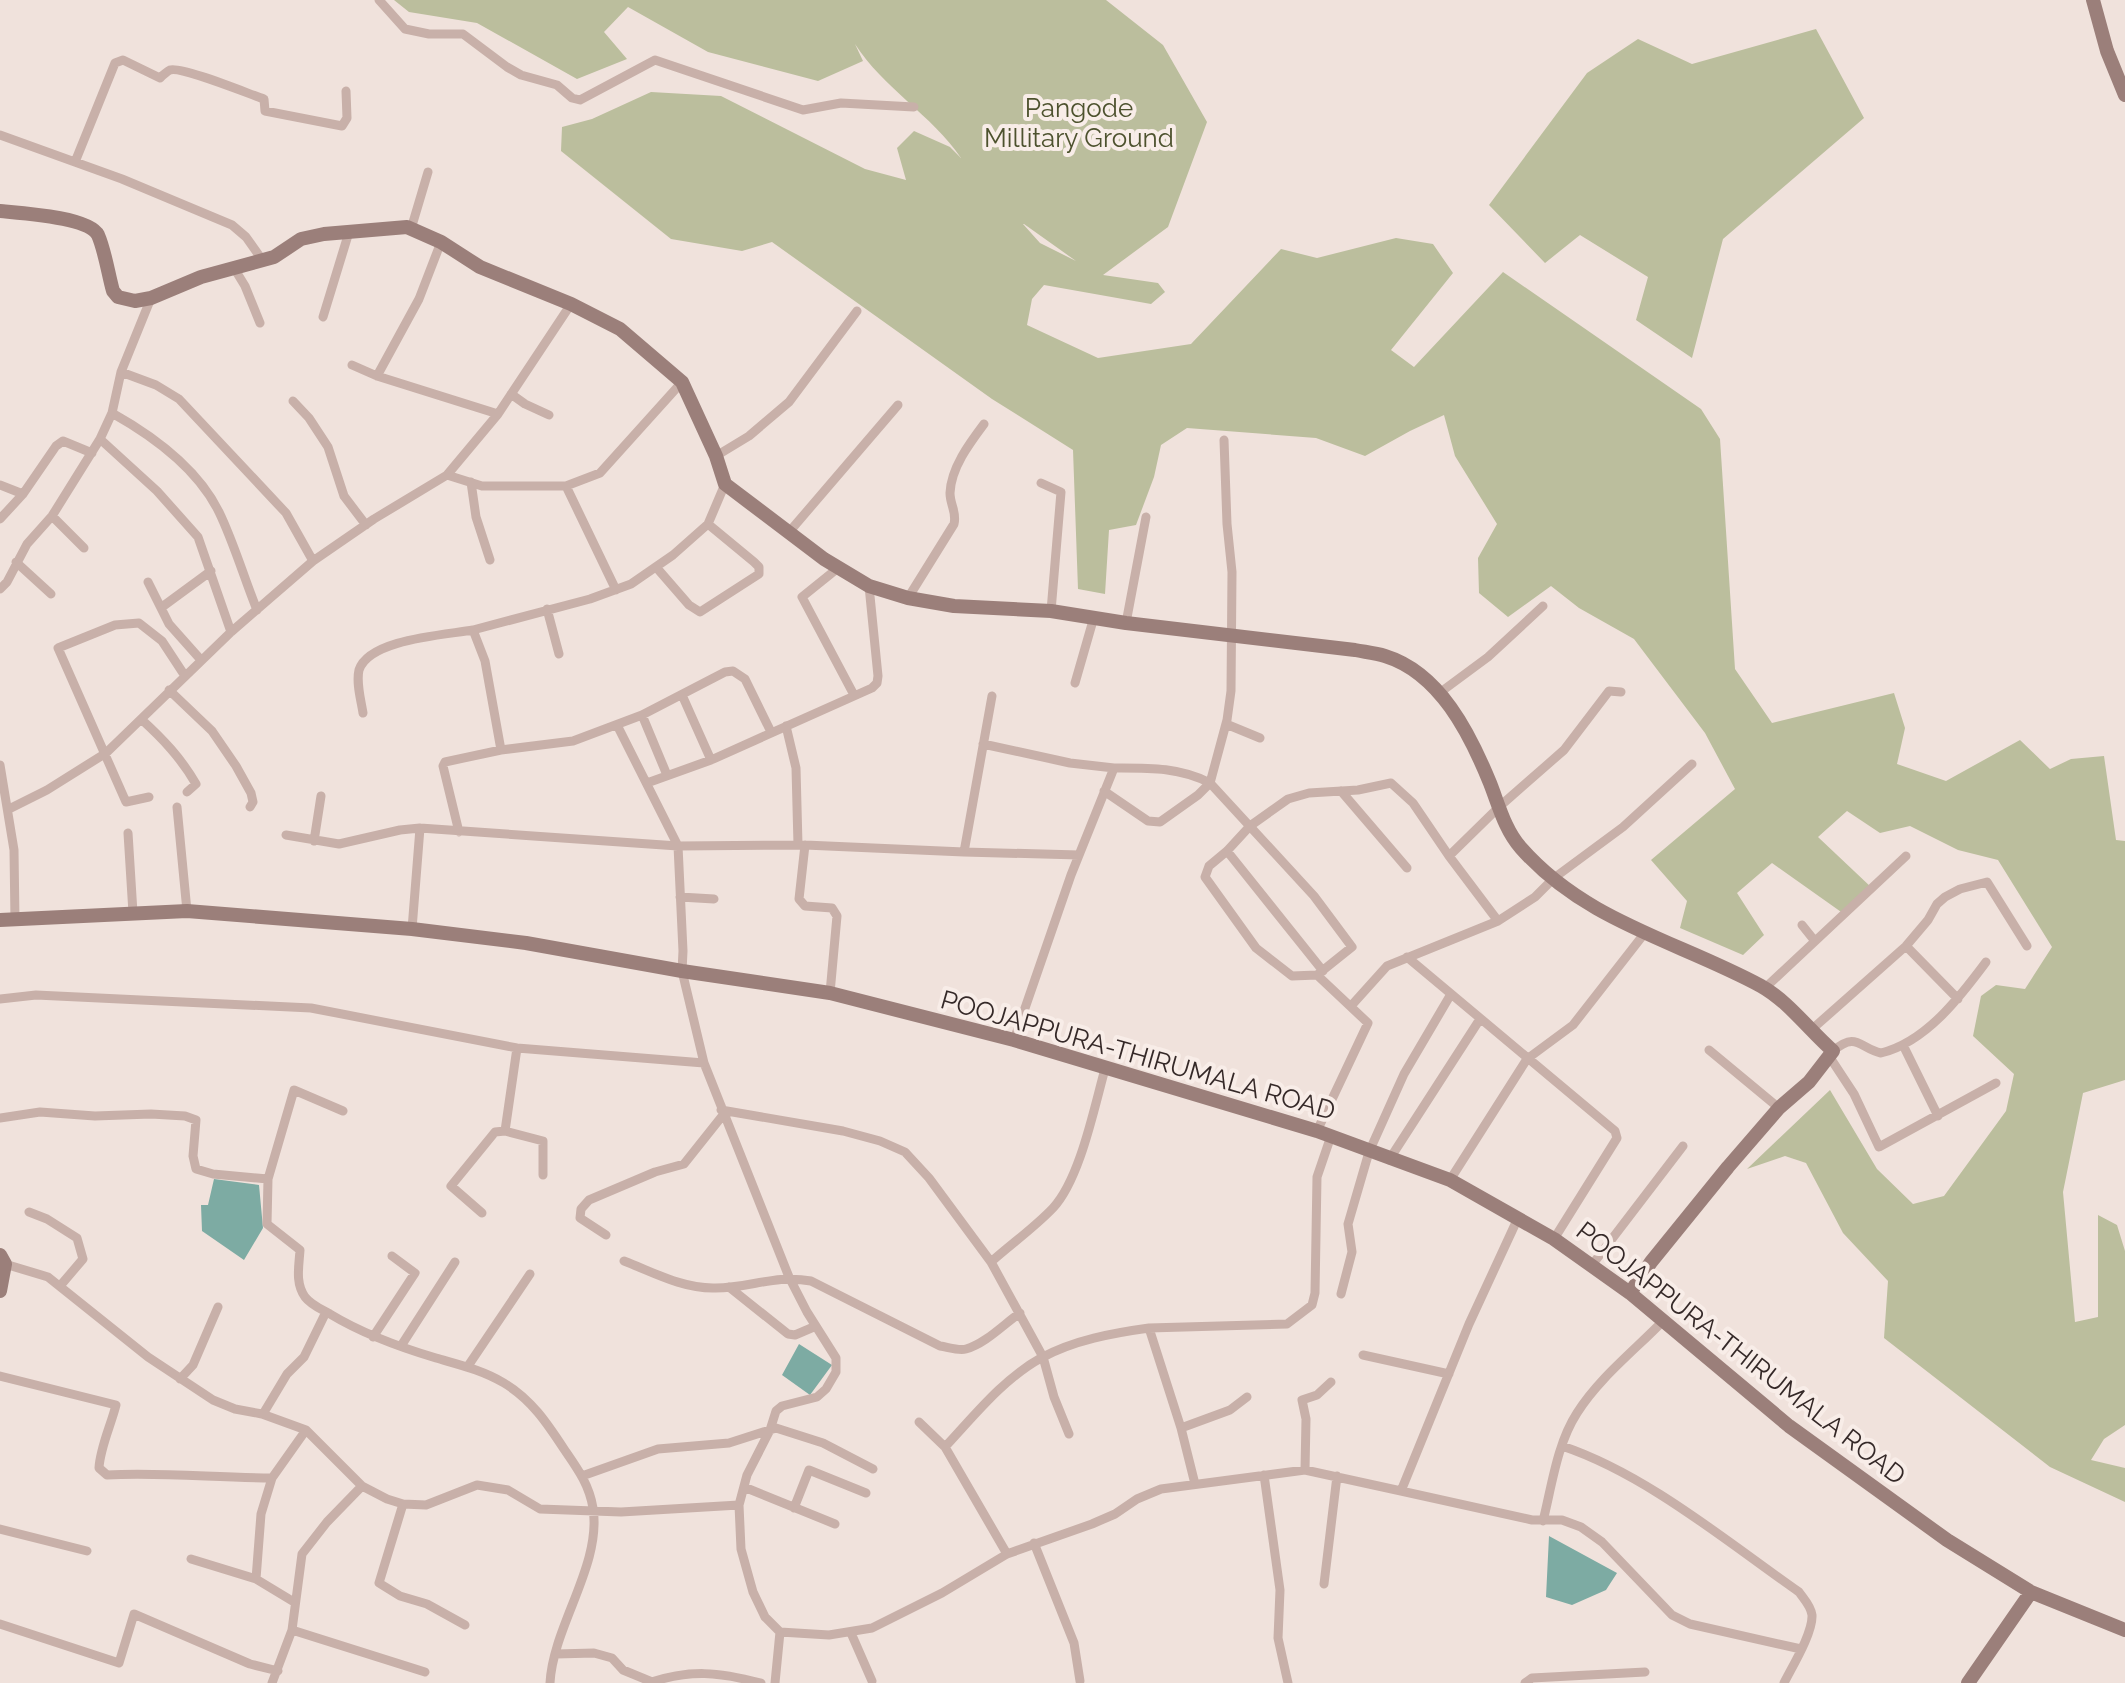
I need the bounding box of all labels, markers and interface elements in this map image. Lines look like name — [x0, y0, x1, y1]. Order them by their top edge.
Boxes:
park label: Pangode Millitary Ground — [984, 93, 1174, 153]
street label: POOJAPPURA-THIRUMALA ROAD — [937, 984, 1339, 1126]
street label: POOJAPPURA-THIRUMALA ROAD — [1571, 1215, 1911, 1491]

